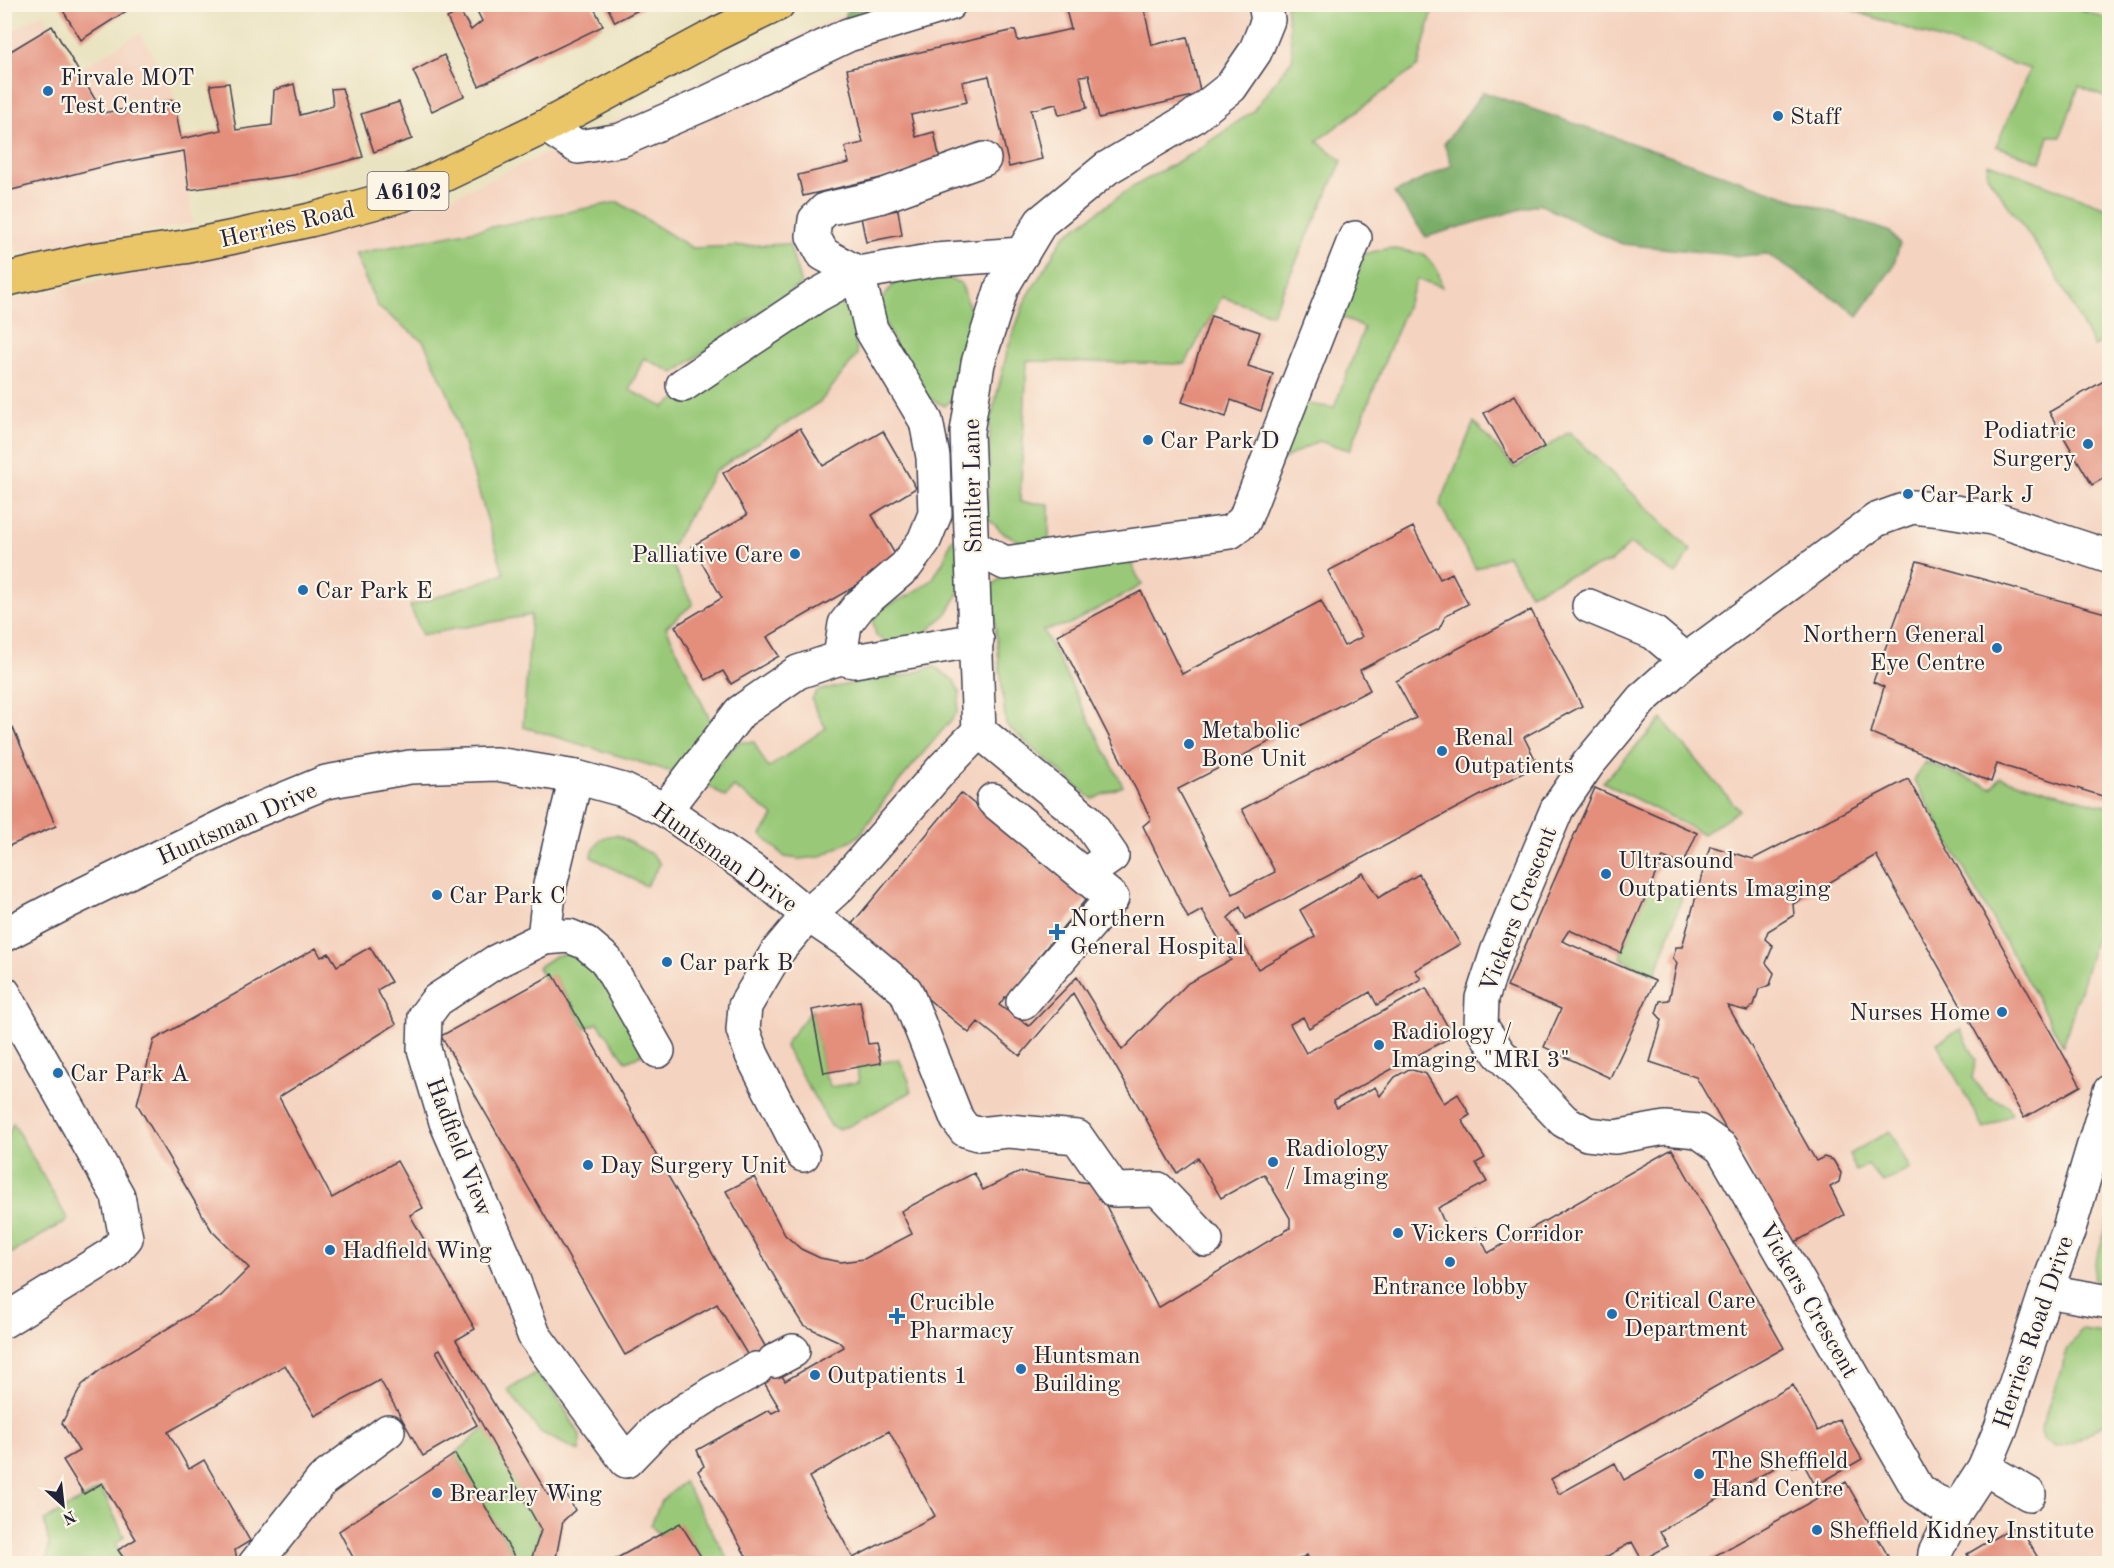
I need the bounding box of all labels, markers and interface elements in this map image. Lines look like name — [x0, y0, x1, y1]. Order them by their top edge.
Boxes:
place label: Firvale MOT Test Centre — [60, 67, 195, 119]
marker: Firvale MOT Test Centre — [41, 84, 55, 98]
place label: Staff — [1790, 106, 1842, 130]
marker: Staff — [1771, 109, 1785, 123]
road number: A6102 — [368, 172, 448, 210]
street label: Herries Road — [218, 199, 357, 253]
street label: Smilter Lane — [961, 418, 987, 554]
place label: Podiatric Surgery — [1983, 420, 2076, 472]
place label: Car Park D — [1160, 430, 1279, 454]
marker: Car Park D — [1141, 433, 1155, 447]
marker: Podiatric Surgery — [2081, 437, 2095, 451]
place label: Car Park J — [1920, 484, 2034, 508]
marker: Car Park J — [1901, 487, 1915, 501]
place label: Palliative Care — [632, 544, 783, 568]
marker: Palliative Care — [788, 547, 802, 561]
place label: Car Park E — [315, 580, 432, 604]
marker: Car Park E — [296, 583, 310, 597]
place label: Northern General Eye Centre — [1802, 624, 1985, 676]
marker: Northern General Eye Centre — [1990, 641, 2004, 655]
place label: Metabolic Bone Unit — [1201, 720, 1307, 772]
place label: Renal Outpatients — [1454, 727, 1574, 779]
marker: Metabolic Bone Unit — [1182, 737, 1196, 751]
marker: Renal Outpatients — [1435, 744, 1449, 758]
street label: Huntsman Drive — [154, 779, 321, 871]
street label: Huntsman Drive — [647, 800, 801, 918]
street label: Vickers Crescent — [1477, 824, 1562, 996]
place label: Ultrasound Outpatients Imaging — [1618, 850, 1830, 902]
marker: Ultrasound Outpatients Imaging — [1599, 867, 1613, 881]
place label: Car Park C — [449, 885, 566, 909]
marker: Car Park C — [430, 888, 444, 902]
place label: Northern General Hospital — [1070, 908, 1244, 960]
marker: Northern General Hospital — [1048, 923, 1066, 941]
place label: Car park B — [679, 952, 793, 976]
marker: Car park B — [660, 955, 674, 969]
place label: Nurses Home — [1849, 1002, 1990, 1026]
marker: Nurses Home — [1995, 1005, 2009, 1019]
place label: Radiology / Imaging "MRI 3" — [1391, 1021, 1570, 1073]
marker: Radiology / Imaging "MRI 3" — [1372, 1038, 1386, 1052]
place label: Car Park A — [70, 1063, 189, 1087]
marker: Car Park A — [51, 1066, 65, 1080]
street label: Hadfield View — [421, 1075, 496, 1221]
place label: Radiology / Imaging — [1285, 1138, 1389, 1190]
place label: Day Surgery Unit — [600, 1155, 787, 1179]
marker: Radiology / Imaging — [1266, 1155, 1280, 1169]
marker: Day Surgery Unit — [581, 1158, 595, 1172]
street label: Vickers Crescent — [1753, 1219, 1861, 1383]
place label: Vickers Corridor — [1410, 1223, 1583, 1247]
marker: Vickers Corridor — [1391, 1226, 1405, 1240]
street label: Herries Road Drive — [1991, 1233, 2079, 1432]
place label: Hadfield Wing — [342, 1240, 492, 1264]
marker: Hadfield Wing — [323, 1243, 337, 1257]
marker: Entrance lobby — [1443, 1255, 1457, 1269]
place label: Entrance lobby — [1372, 1276, 1529, 1300]
place label: Critical Care Department — [1624, 1290, 1756, 1342]
place label: Crucible Pharmacy — [909, 1292, 1014, 1344]
marker: Critical Care Department — [1605, 1307, 1619, 1321]
marker: Crucible Pharmacy — [890, 1309, 904, 1323]
place label: Huntsman Building — [1033, 1345, 1140, 1397]
marker: Huntsman Building — [1014, 1362, 1028, 1376]
place label: Outpatients 1 — [827, 1365, 968, 1389]
marker: Outpatients 1 — [808, 1368, 822, 1382]
place label: The Sheffield Hand Centre — [1711, 1450, 1849, 1502]
marker: The Sheffield Hand Centre — [1692, 1467, 1706, 1481]
north arrow — [33, 1475, 93, 1535]
place label: Brearley Wing — [449, 1483, 602, 1507]
marker: Brearley Wing — [430, 1486, 444, 1500]
text: N — [59, 1507, 78, 1527]
place label: Sheffield Kidney Institute — [1829, 1520, 2094, 1544]
marker: Sheffield Kidney Institute — [1810, 1523, 1824, 1537]

